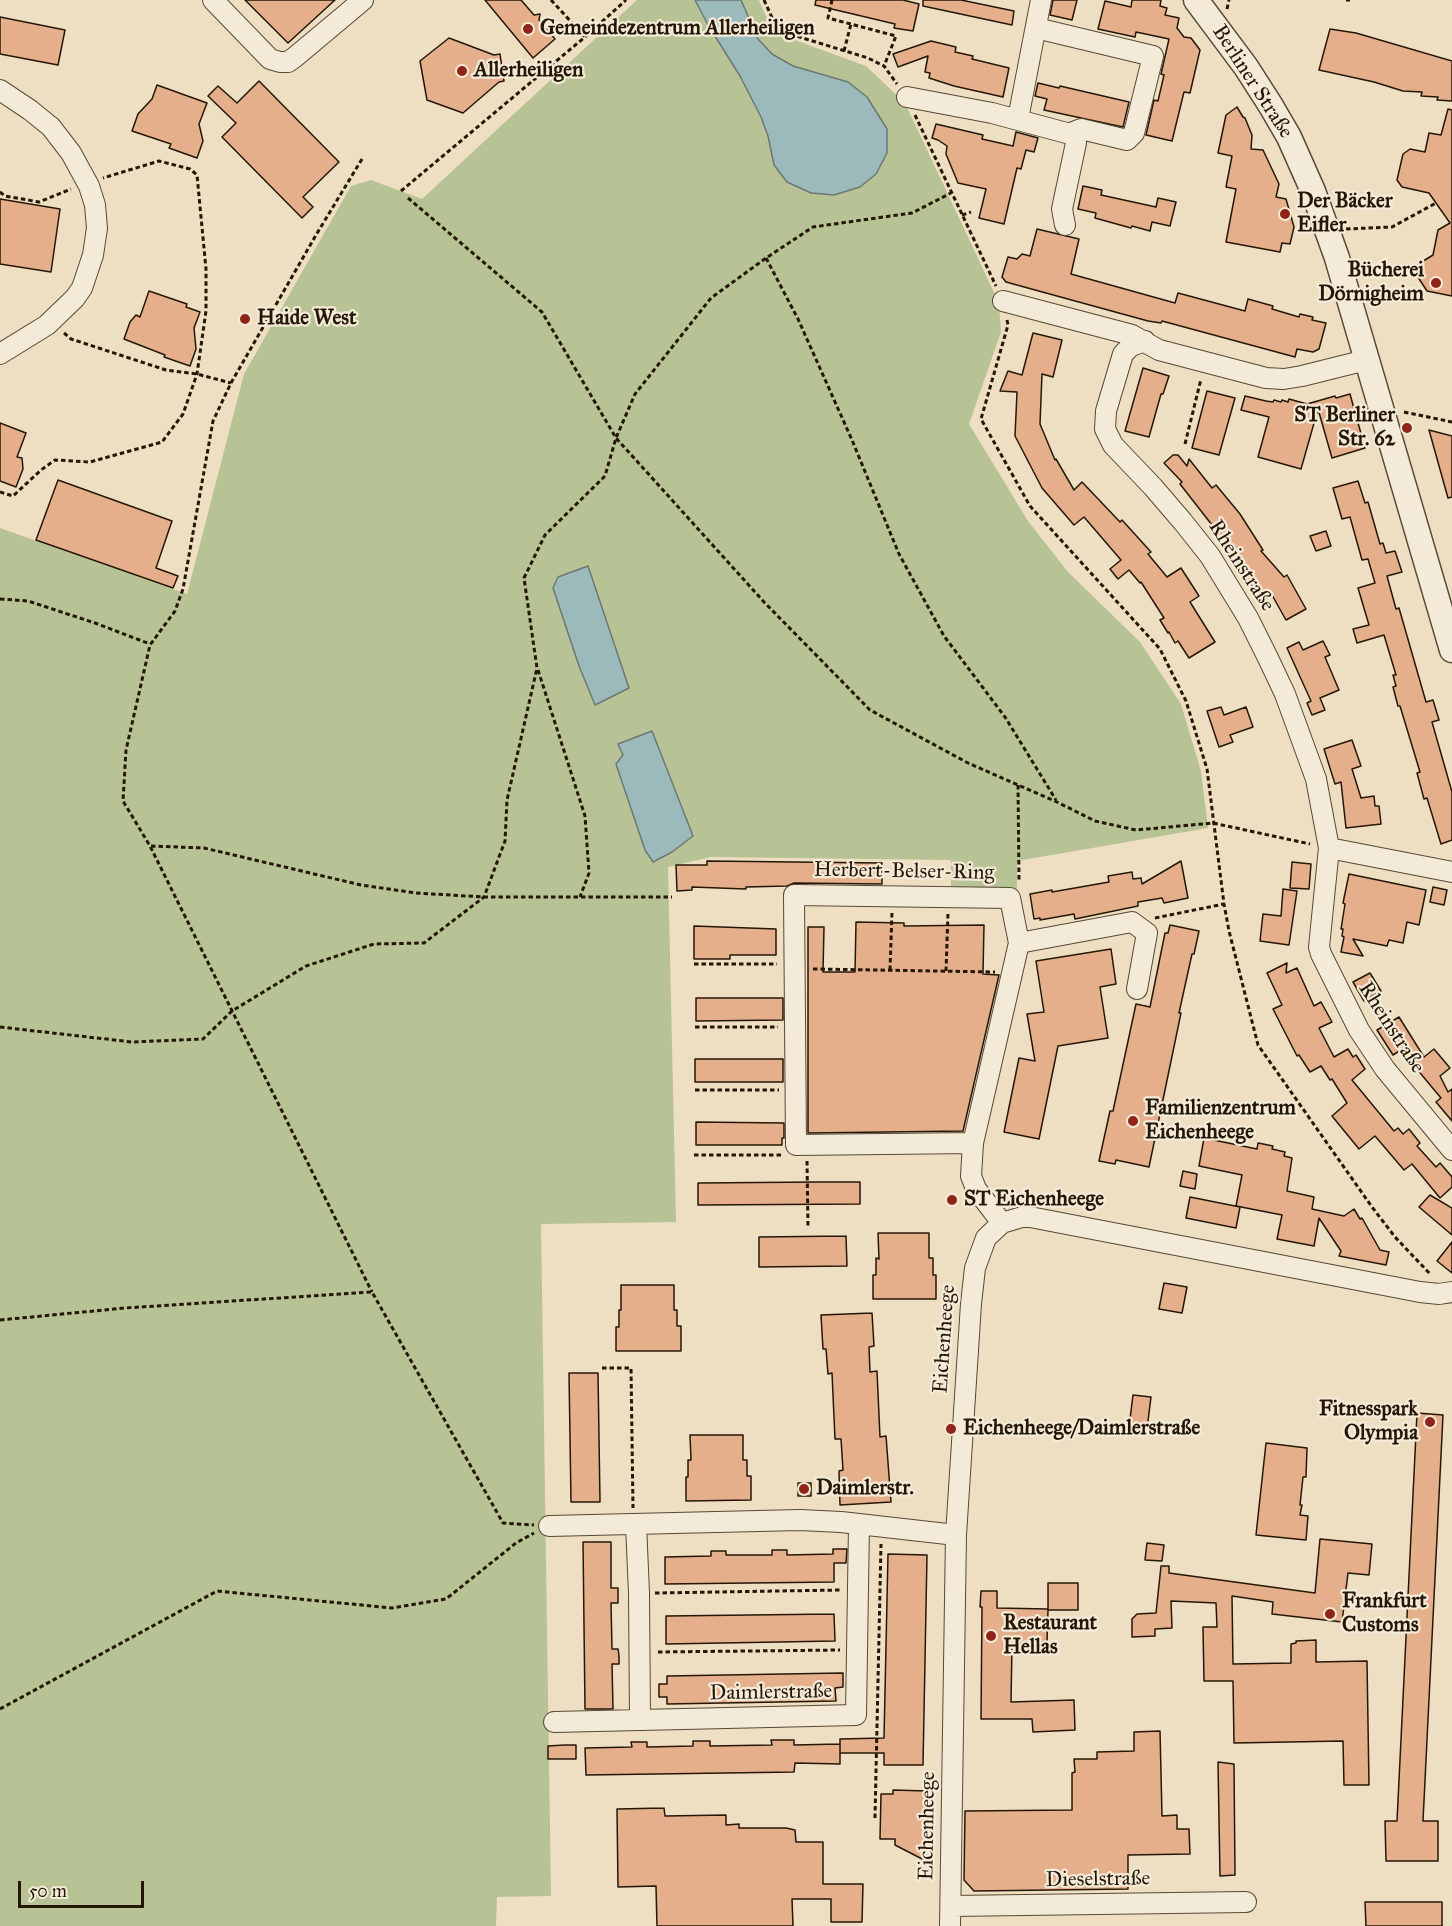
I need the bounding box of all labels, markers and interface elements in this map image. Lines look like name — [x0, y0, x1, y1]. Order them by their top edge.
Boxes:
place label: Gemeindezentrum Allerheiligen — [540, 16, 815, 42]
street label: Berliner Straße — [1206, 21, 1298, 143]
marker: Gemeindezentrum Allerheiligen — [521, 22, 535, 36]
place label: Allerheiligen — [474, 58, 583, 84]
marker: Allerheiligen — [455, 64, 469, 78]
place label: Der Bäcker Eifler — [1297, 189, 1393, 239]
marker: Der Bäcker Eifler — [1278, 207, 1292, 221]
place label: Bücherei Dörnigheim — [1318, 258, 1424, 308]
marker: Bücherei Dörnigheim — [1429, 276, 1443, 290]
place label: Haide West — [257, 306, 356, 332]
marker: Haide West — [238, 312, 252, 326]
place label: ST Berliner Str. 62 — [1294, 403, 1395, 453]
marker: ST Berliner Str. 62 — [1400, 421, 1414, 435]
street label: Rheinstraße — [1202, 516, 1280, 616]
street label: Herbert-Belser-Ring — [814, 858, 994, 886]
street label: Rheinstraße — [1352, 978, 1430, 1078]
place label: Familienzentrum Eichenheege — [1145, 1096, 1296, 1146]
marker: Familienzentrum Eichenheege — [1126, 1114, 1140, 1128]
place label: ST Eichenheege — [964, 1187, 1104, 1213]
marker: ST Eichenheege — [945, 1193, 959, 1207]
street label: Eichenheege — [929, 1284, 961, 1394]
place label: Fitnesspark Olympia — [1319, 1397, 1418, 1447]
marker: Fitnesspark Olympia — [1423, 1415, 1437, 1429]
place label: Eichenheege/Daimlerstraße — [963, 1416, 1200, 1442]
marker: Eichenheege/Daimlerstraße — [944, 1422, 958, 1436]
place label: Daimlerstr. — [816, 1476, 914, 1502]
marker: Daimlerstr. — [797, 1482, 811, 1496]
place label: Frankfurt Customs — [1342, 1589, 1427, 1639]
marker: Frankfurt Customs — [1323, 1607, 1337, 1621]
place label: Restaurant Hellas — [1003, 1611, 1097, 1661]
marker: Restaurant Hellas — [984, 1629, 998, 1643]
street label: Daimlerstraße — [710, 1679, 832, 1707]
street label: Eichenheege — [914, 1771, 942, 1881]
street label: Dieselstraße — [1046, 1866, 1150, 1894]
scale bar — [21, 1869, 147, 1907]
text: 50 m — [29, 1880, 67, 1902]

